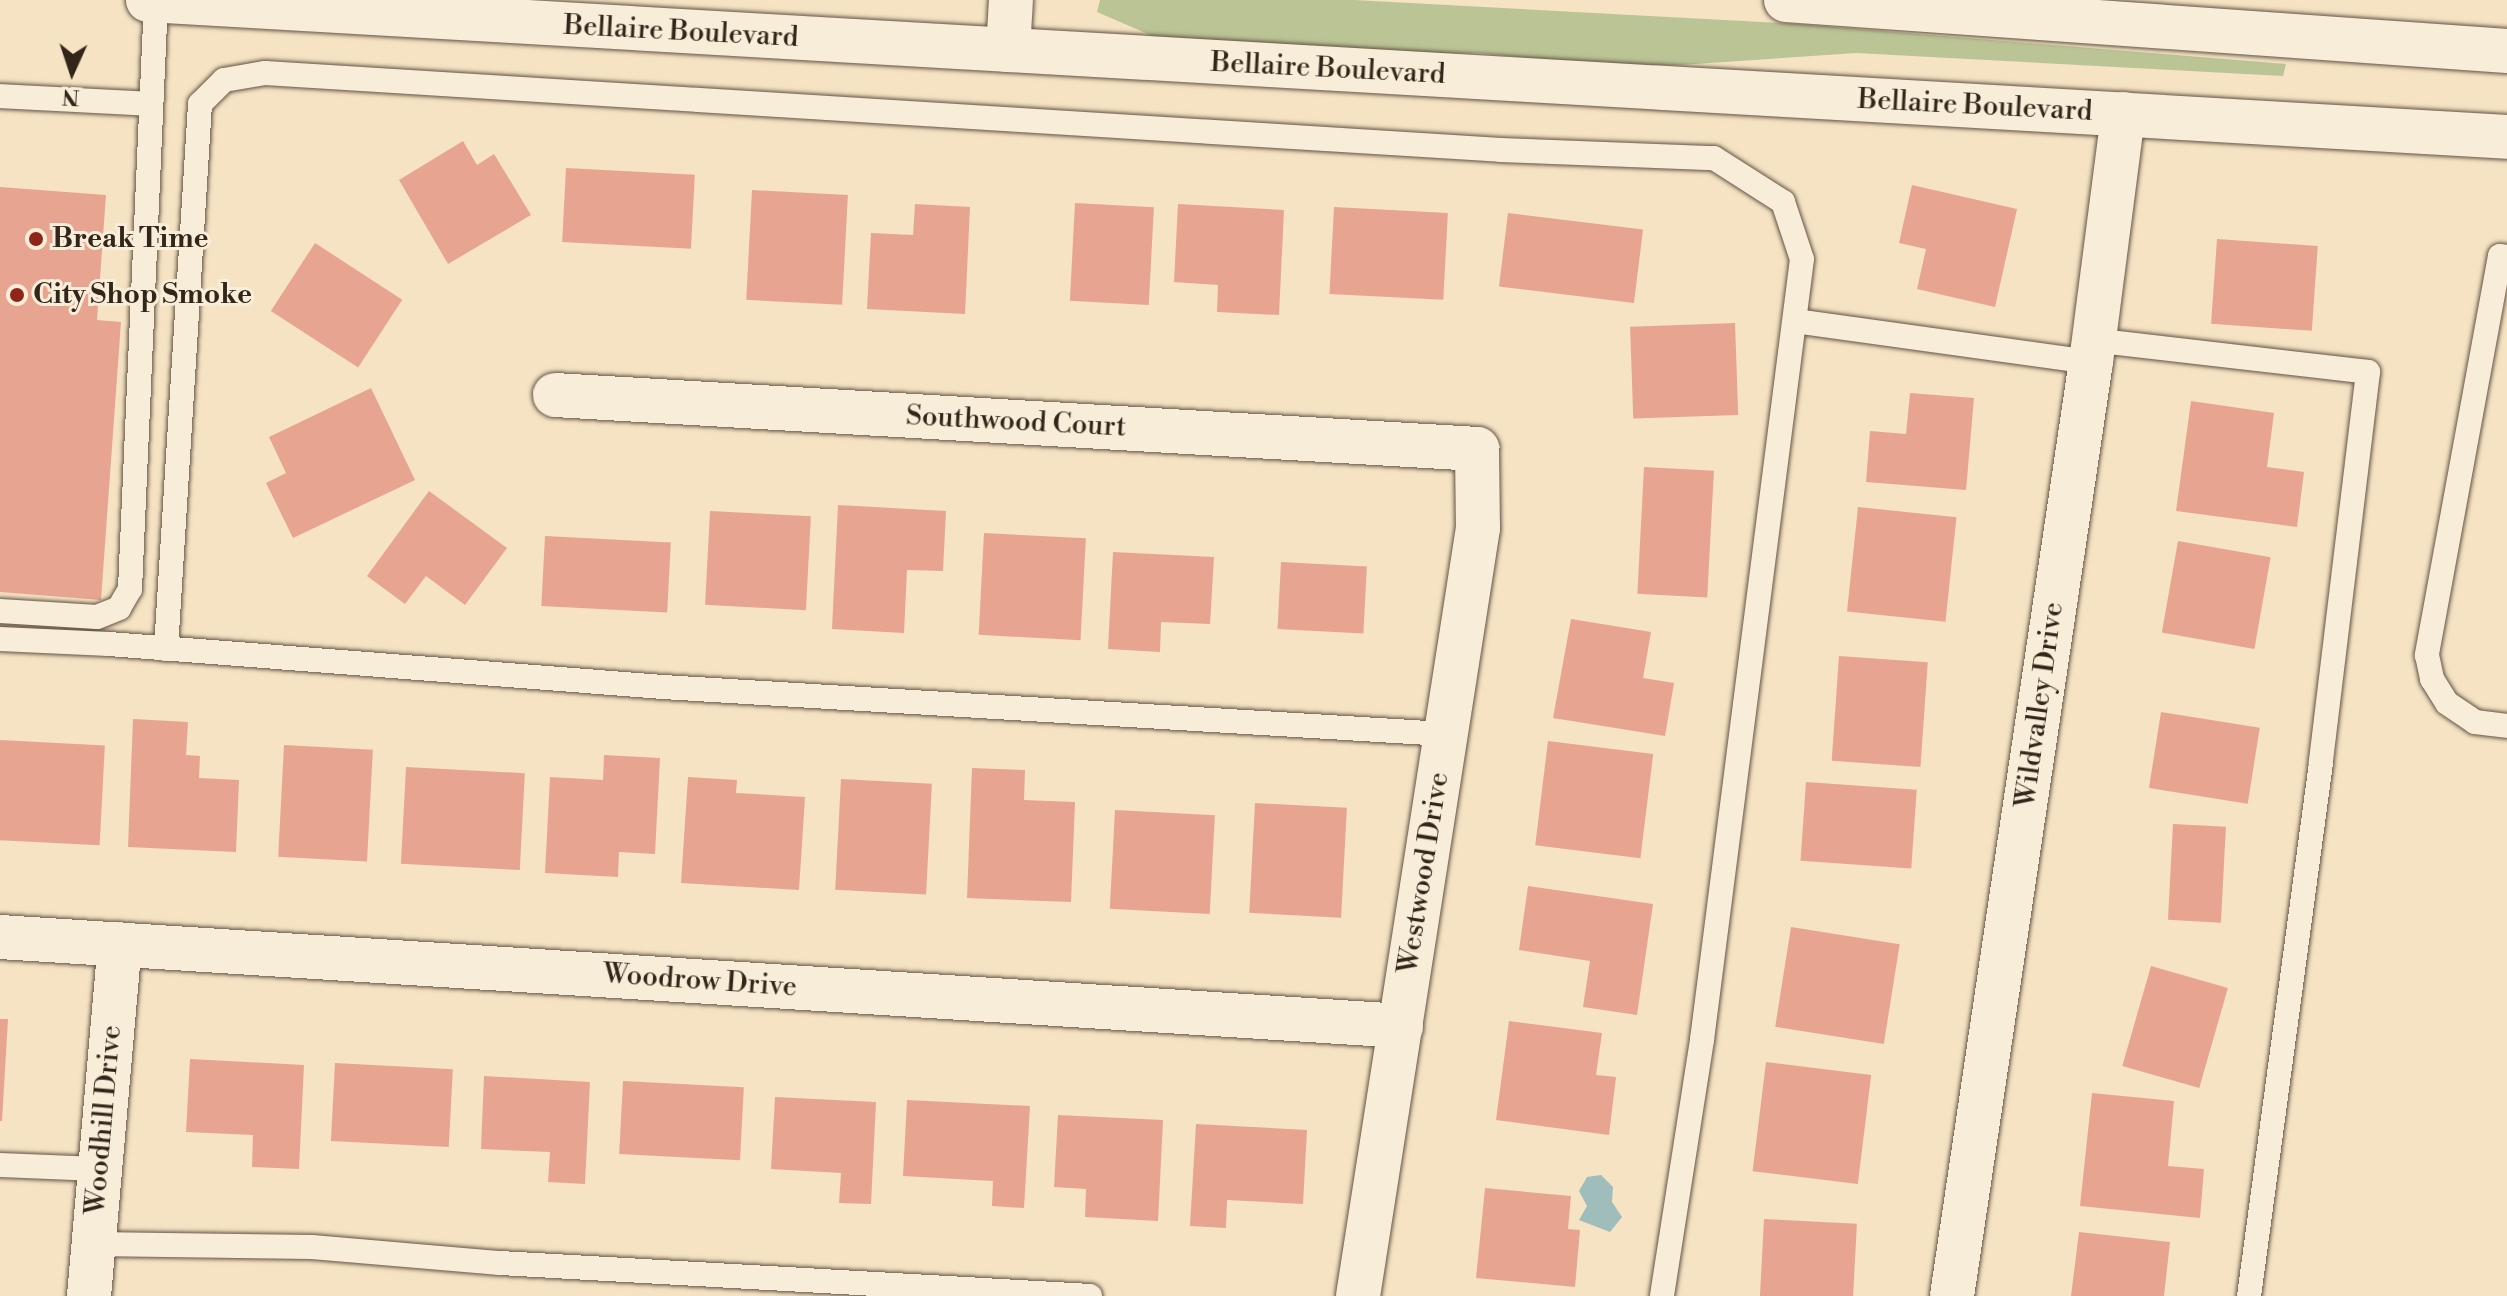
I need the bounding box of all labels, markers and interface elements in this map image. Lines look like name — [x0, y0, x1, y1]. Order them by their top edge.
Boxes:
street label: Bellaire Boulevard — [563, 9, 799, 55]
north arrow — [32, 32, 112, 112]
street label: Bellaire Boulevard — [1210, 46, 1446, 92]
text: N — [61, 83, 80, 110]
street label: Bellaire Boulevard — [1857, 83, 2093, 129]
place label: Break Time — [52, 222, 209, 256]
marker: Break Time — [27, 230, 45, 248]
place label: City Shop Smoke — [33, 278, 252, 312]
marker: City Shop Smoke — [8, 286, 26, 304]
street label: Southwood Court — [905, 399, 1127, 445]
street label: Wildvalley Drive — [2009, 600, 2071, 810]
street label: Westwood Drive — [1391, 770, 1457, 976]
street label: Woodrow Drive — [602, 957, 798, 1005]
street label: Woodhill Drive — [79, 1024, 129, 1216]

